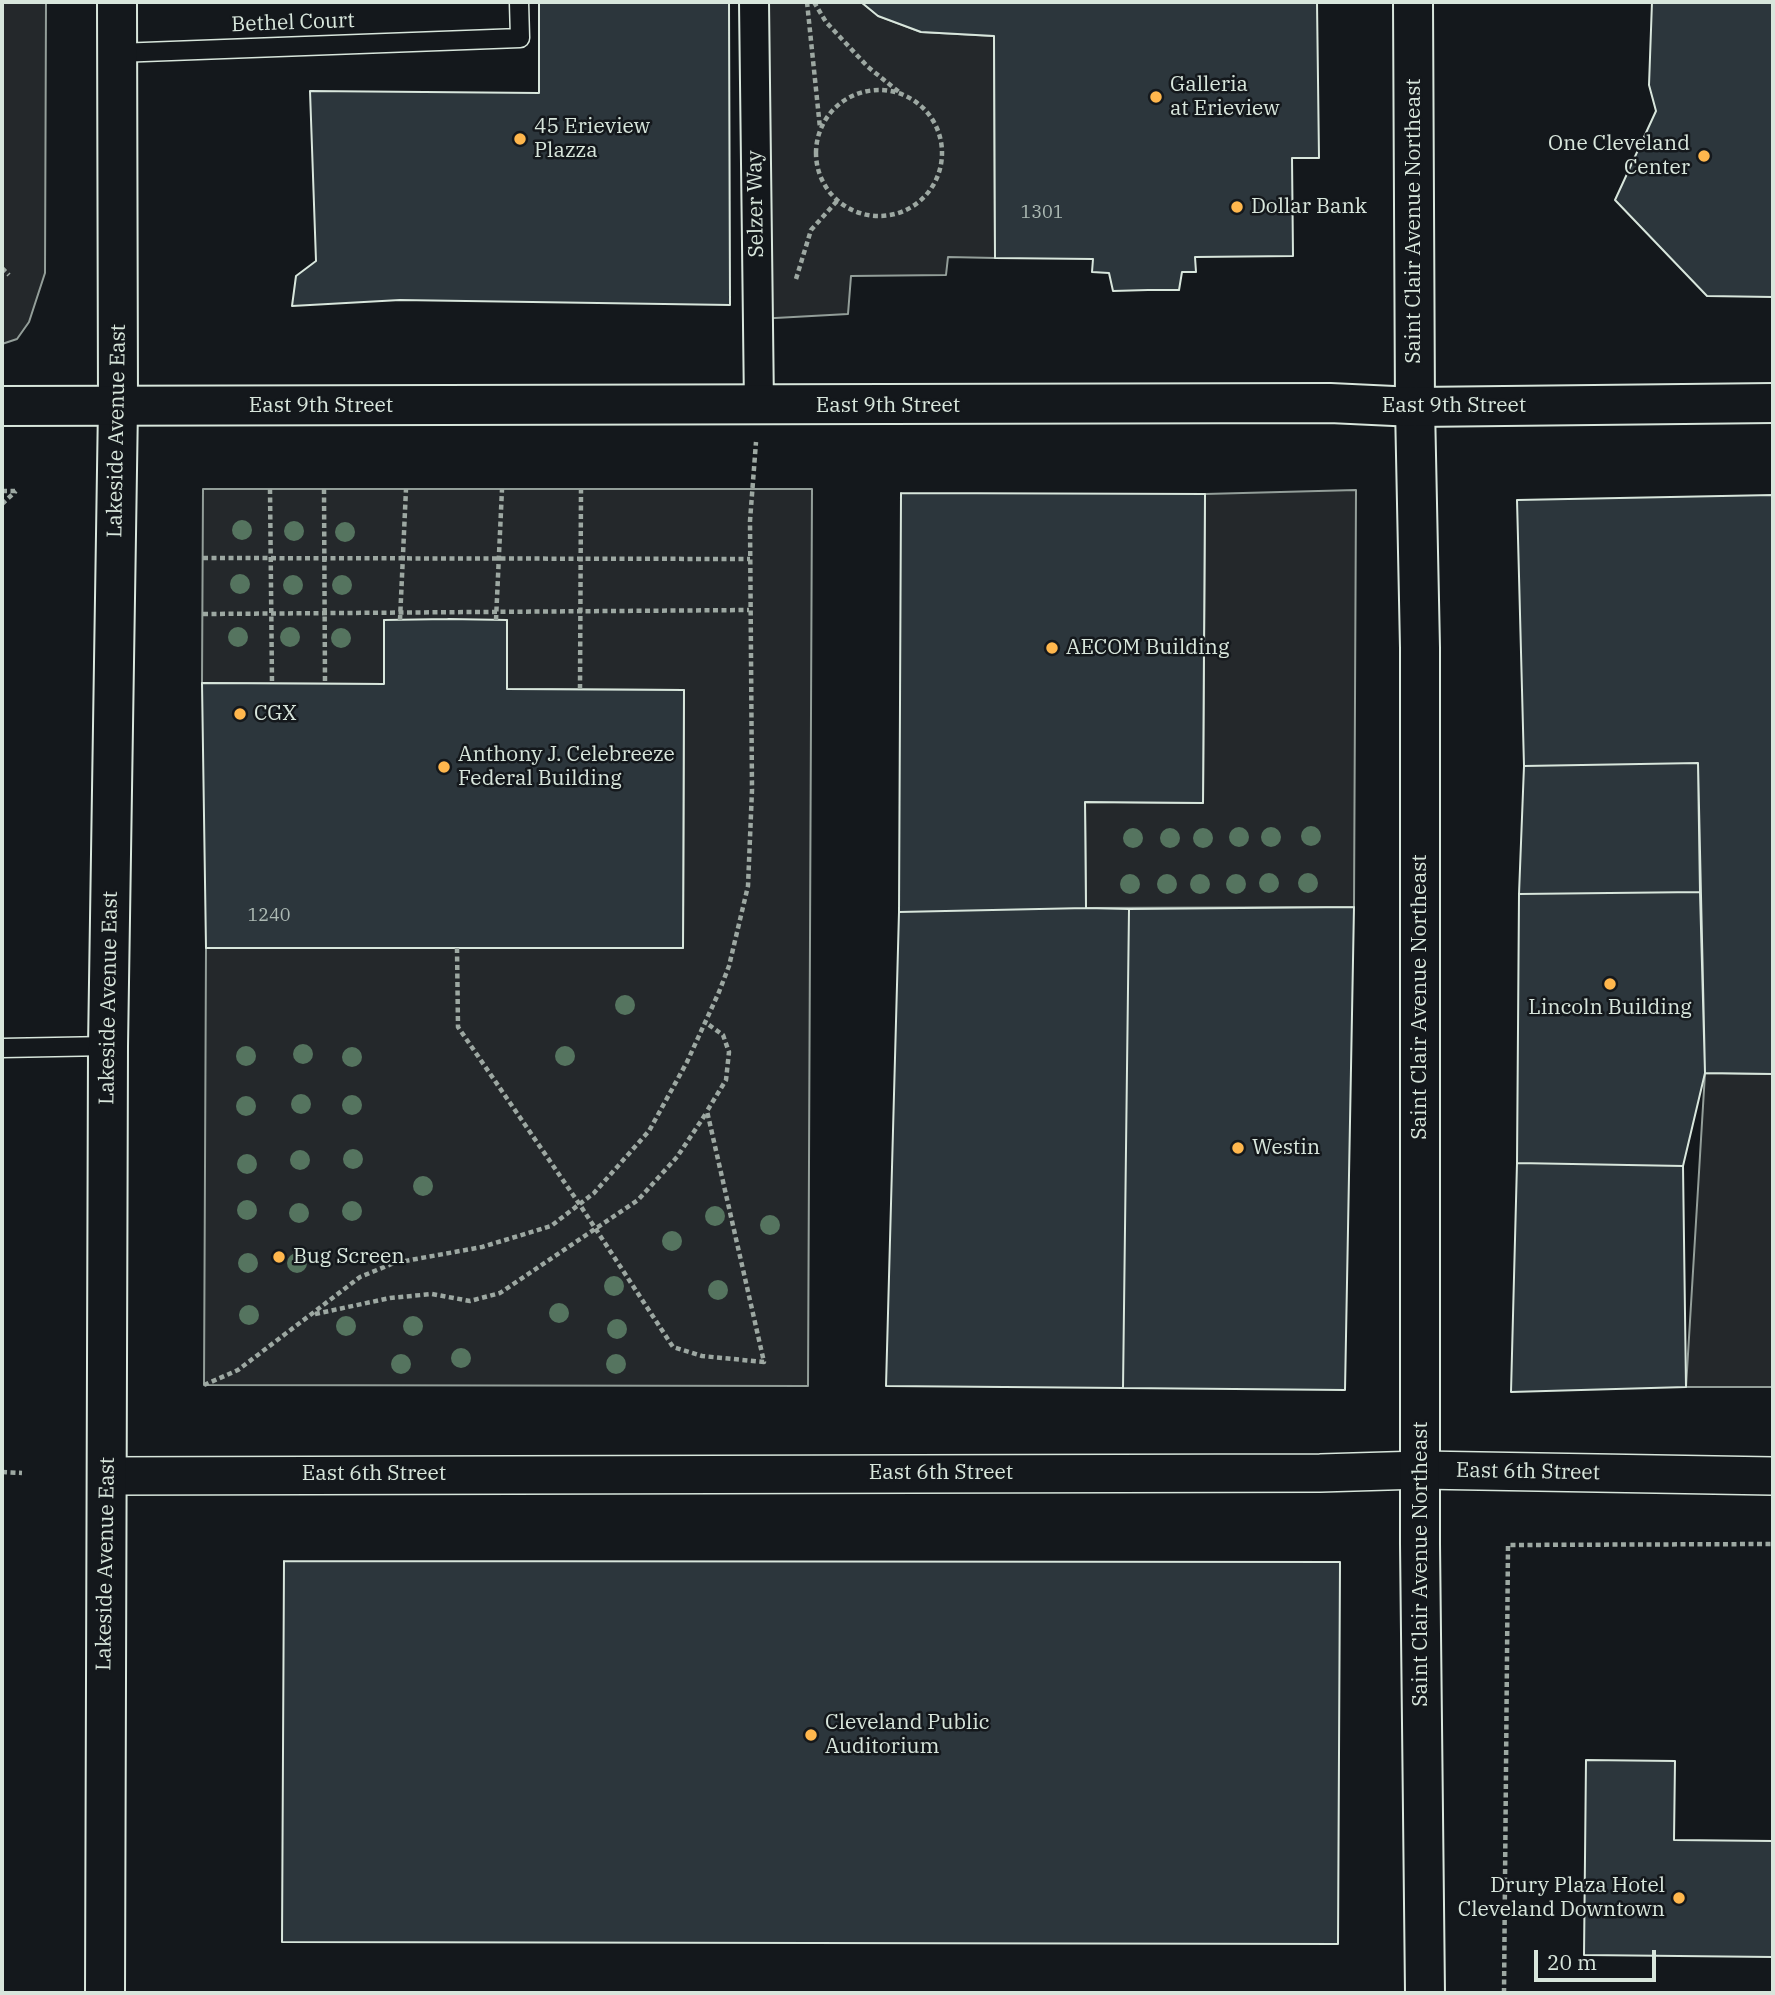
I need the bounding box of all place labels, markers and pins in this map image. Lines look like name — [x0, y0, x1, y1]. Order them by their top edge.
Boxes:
place label: Galleria at Erieview — [1170, 72, 1280, 122]
marker: Galleria at Erieview — [1148, 89, 1164, 105]
place label: 45 Erieview Plazza — [534, 114, 650, 164]
marker: 45 Erieview Plazza — [512, 131, 528, 147]
place label: One Cleveland Center — [1548, 131, 1690, 181]
marker: One Cleveland Center — [1696, 148, 1712, 164]
place label: Dollar Bank — [1251, 194, 1367, 220]
marker: Dollar Bank — [1229, 199, 1245, 215]
place label: AECOM Building — [1066, 635, 1229, 661]
marker: AECOM Building — [1044, 640, 1060, 656]
place label: CGX — [254, 701, 296, 727]
marker: CGX — [232, 706, 248, 722]
place label: Anthony J. Celebreeze Federal Building — [458, 742, 675, 792]
marker: Anthony J. Celebreeze Federal Building — [436, 759, 452, 775]
marker: Lincoln Building — [1602, 976, 1618, 992]
place label: Lincoln Building — [1528, 995, 1692, 1021]
place label: Westin — [1252, 1135, 1320, 1161]
marker: Westin — [1230, 1140, 1246, 1156]
place label: Bug Screen — [293, 1244, 405, 1270]
marker: Bug Screen — [271, 1249, 287, 1265]
place label: Cleveland Public Auditorium — [825, 1710, 990, 1760]
marker: Cleveland Public Auditorium — [803, 1727, 819, 1743]
place label: Drury Plaza Hotel Cleveland Downtown — [1458, 1873, 1665, 1923]
marker: Drury Plaza Hotel Cleveland Downtown — [1671, 1890, 1687, 1906]

